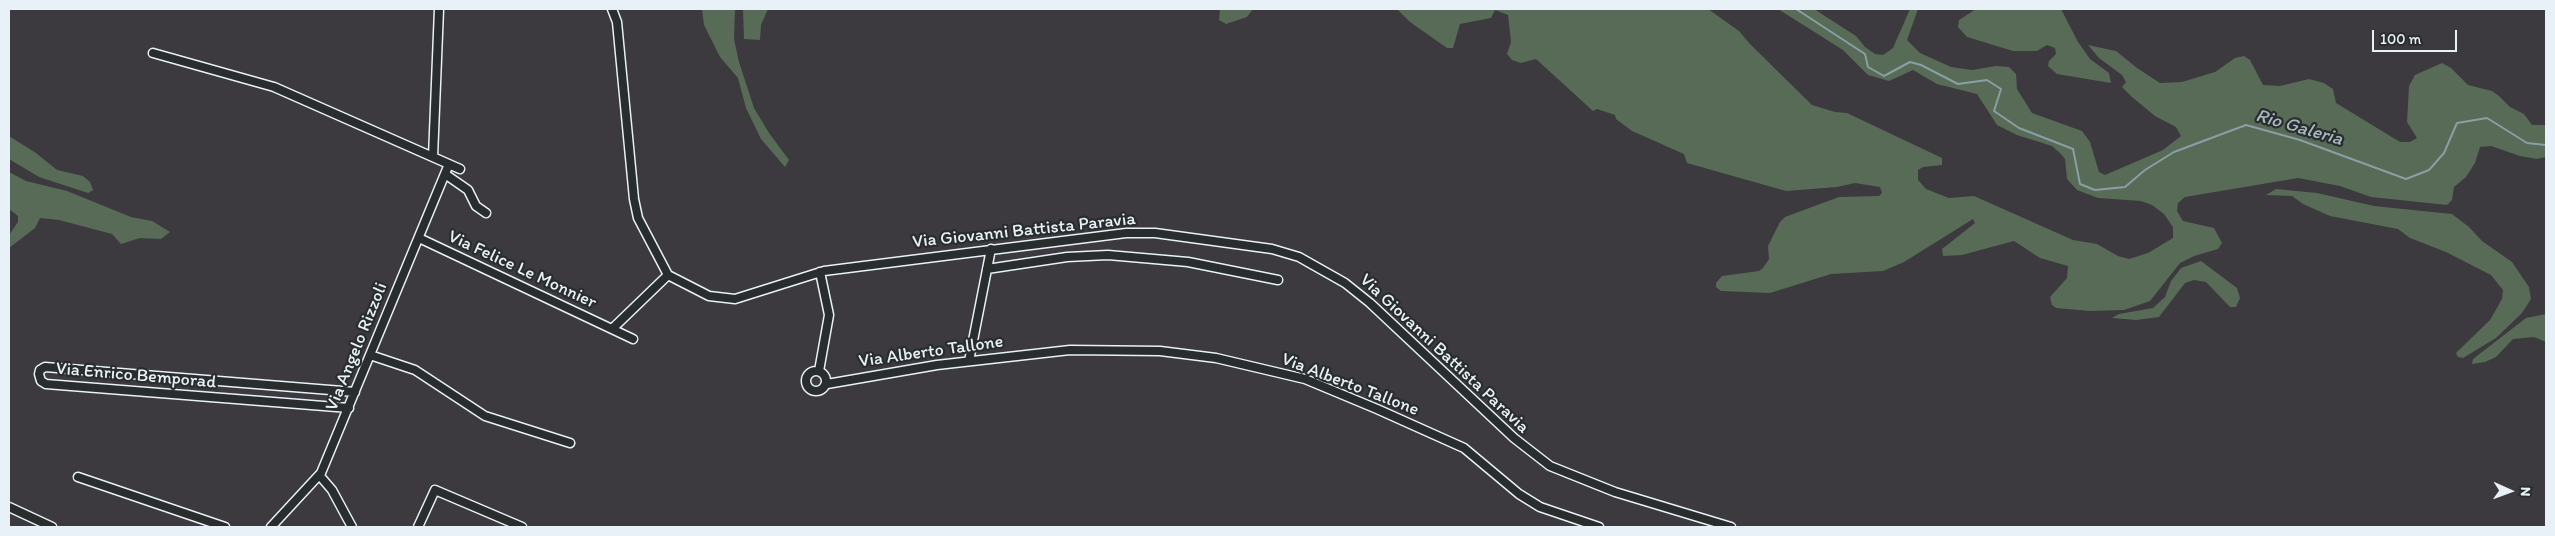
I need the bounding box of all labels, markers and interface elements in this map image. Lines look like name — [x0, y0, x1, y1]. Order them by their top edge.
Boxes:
scale bar — [2375, 20, 2460, 52]
text: 100 m — [2380, 30, 2421, 48]
water label: Rio Galeria — [2253, 105, 2345, 151]
street label: Via Giovanni Battista Paravia — [911, 209, 1137, 253]
street label: Via Felice Le Monnier — [444, 226, 600, 314]
street label: Via Giovanni Battista Paravia — [1355, 270, 1533, 438]
street label: Via Angelo Rizzoli — [321, 280, 393, 414]
street label: Via Alberto Tallone — [857, 331, 1005, 373]
street label: Via Alberto Tallone — [1278, 349, 1422, 421]
street label: Via Enrico Bemporad — [55, 358, 217, 394]
north arrow — [2485, 466, 2535, 516]
text: N — [2517, 487, 2534, 497]

